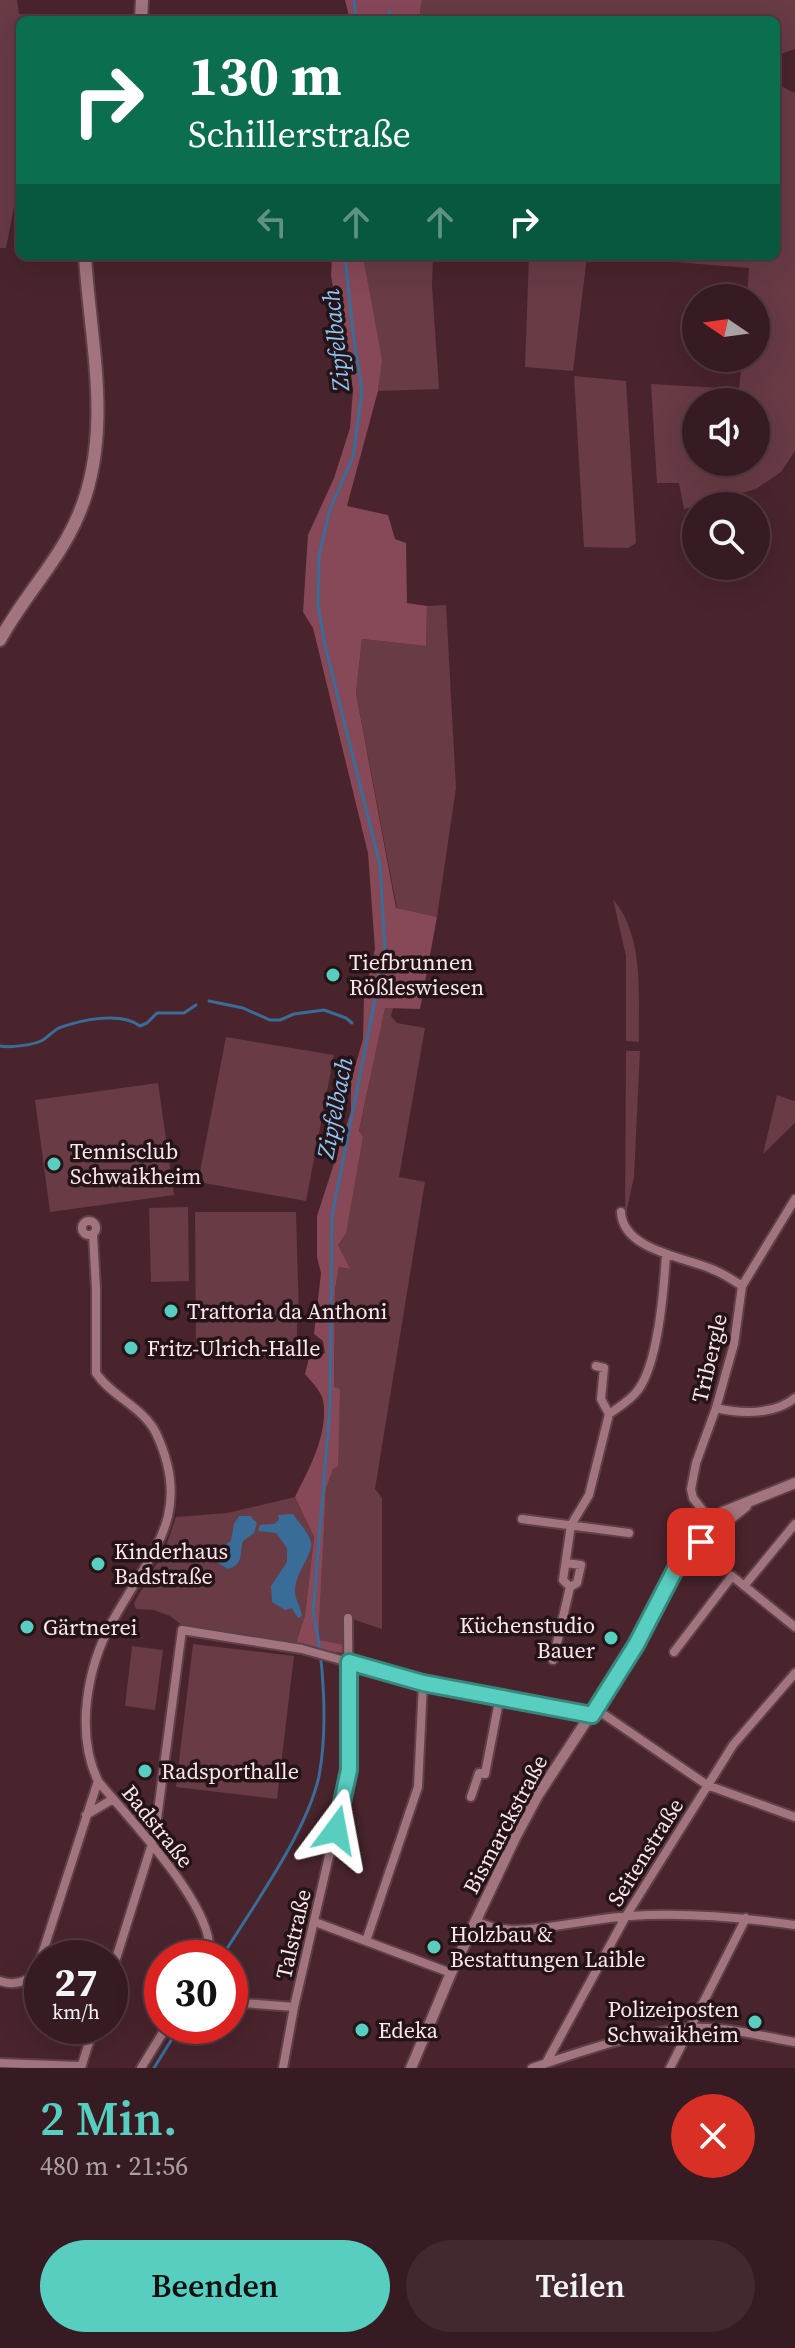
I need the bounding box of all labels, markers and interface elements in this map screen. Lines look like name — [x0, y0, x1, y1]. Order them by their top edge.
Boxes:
text: 130 m — [188, 37, 342, 114]
icon: right — [56, 48, 160, 152]
text: Schillerstraße — [188, 110, 411, 159]
icon: left — [250, 200, 294, 244]
icon: ahead — [334, 200, 378, 244]
icon: ahead — [418, 200, 462, 244]
icon: right — [502, 200, 546, 244]
north arrow — [682, 284, 770, 372]
map controls — [682, 284, 770, 580]
water label: Zipfelbach — [314, 287, 357, 394]
button: sound — [682, 388, 770, 476]
button: search — [682, 492, 770, 580]
place label: Tiefbrunnen Rößleswiesen — [349, 947, 484, 1002]
marker: Tiefbrunnen Rößleswiesen — [324, 966, 342, 984]
water label: Zipfelbach — [308, 1054, 360, 1162]
place label: Tennisclub Schwaikheim — [70, 1136, 202, 1191]
marker: Tennisclub Schwaikheim — [45, 1155, 63, 1173]
place label: Trattoria da Anthoni — [187, 1296, 387, 1326]
marker: Trattoria da Anthoni — [162, 1302, 180, 1320]
street label: Tribergle — [684, 1311, 734, 1405]
place label: Fritz-Ulrich-Halle — [147, 1333, 320, 1363]
marker: Fritz-Ulrich-Halle — [122, 1339, 140, 1357]
pin — [667, 1508, 735, 1576]
icon: arrive — [679, 1520, 723, 1564]
place label: Kinderhaus Badstraße — [114, 1536, 228, 1591]
marker: Kinderhaus Badstraße — [89, 1555, 107, 1573]
place label: Küchenstudio Bauer — [460, 1610, 596, 1665]
place label: Gärtnerei — [43, 1612, 137, 1642]
marker: Gärtnerei — [18, 1618, 36, 1636]
marker: Küchenstudio Bauer — [602, 1629, 620, 1647]
street label: Bismarckstraße — [456, 1749, 554, 1899]
place label: Radsporthalle — [161, 1756, 299, 1786]
marker: Radsporthalle — [136, 1762, 154, 1780]
street label: Badstraße — [115, 1778, 201, 1874]
position arrow — [294, 1788, 378, 1872]
street label: Seitenstraße — [600, 1792, 690, 1912]
street label: Talstraße — [268, 1886, 318, 1982]
place label: Holzbau & Bestattungen Laible — [450, 1919, 646, 1974]
marker: Holzbau & Bestattungen Laible — [425, 1938, 443, 1956]
speed limit sign: 30 — [144, 1940, 248, 2044]
text: 27 — [54, 1955, 98, 2009]
place label: Polizeiposten Schwaikheim — [608, 1994, 739, 2049]
text: km/h — [52, 1998, 100, 2026]
marker: Polizeiposten Schwaikheim — [746, 2013, 764, 2031]
place label: Edeka — [378, 2015, 439, 2045]
marker: Edeka — [353, 2021, 371, 2039]
text: 2 Min. — [40, 2085, 177, 2151]
button: close — [671, 2094, 755, 2178]
text: 480 m · 21:56 — [40, 2148, 188, 2184]
button: Beenden — [40, 2240, 390, 2332]
button: Teilen — [406, 2240, 755, 2332]

